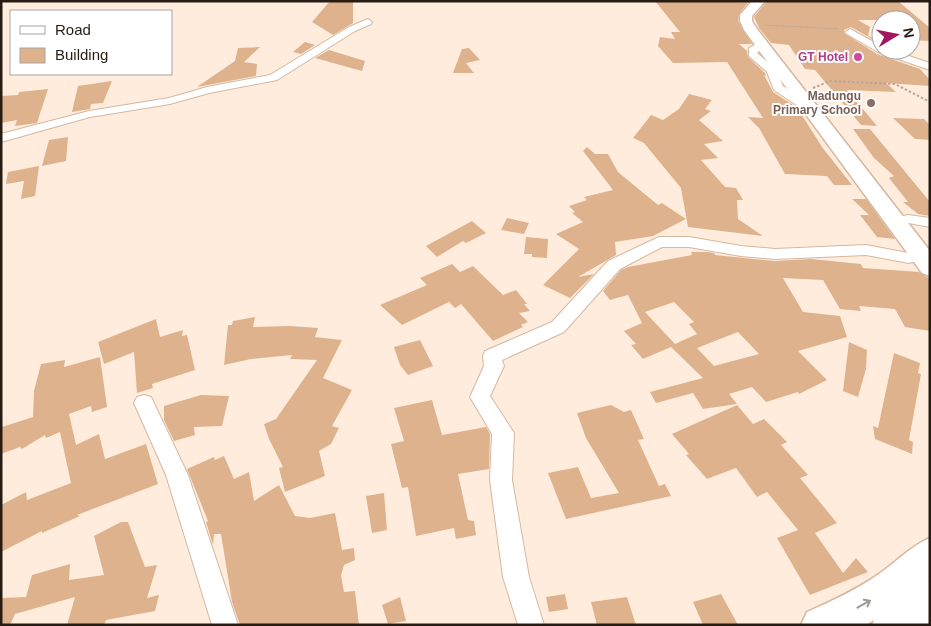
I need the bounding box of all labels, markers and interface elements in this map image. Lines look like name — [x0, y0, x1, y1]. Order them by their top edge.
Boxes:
legend — [10, 10, 172, 75]
north arrow — [871, 10, 921, 60]
text: Road — [55, 21, 91, 38]
text: N — [900, 26, 918, 39]
text: Building — [55, 46, 108, 63]
place label: GT Hotel — [798, 50, 848, 64]
marker: GT Hotel — [852, 51, 864, 63]
place label: Madungu Primary School — [773, 89, 861, 117]
marker: Madungu Primary School — [865, 97, 877, 109]
one-way arrow — [856, 599, 871, 608]

